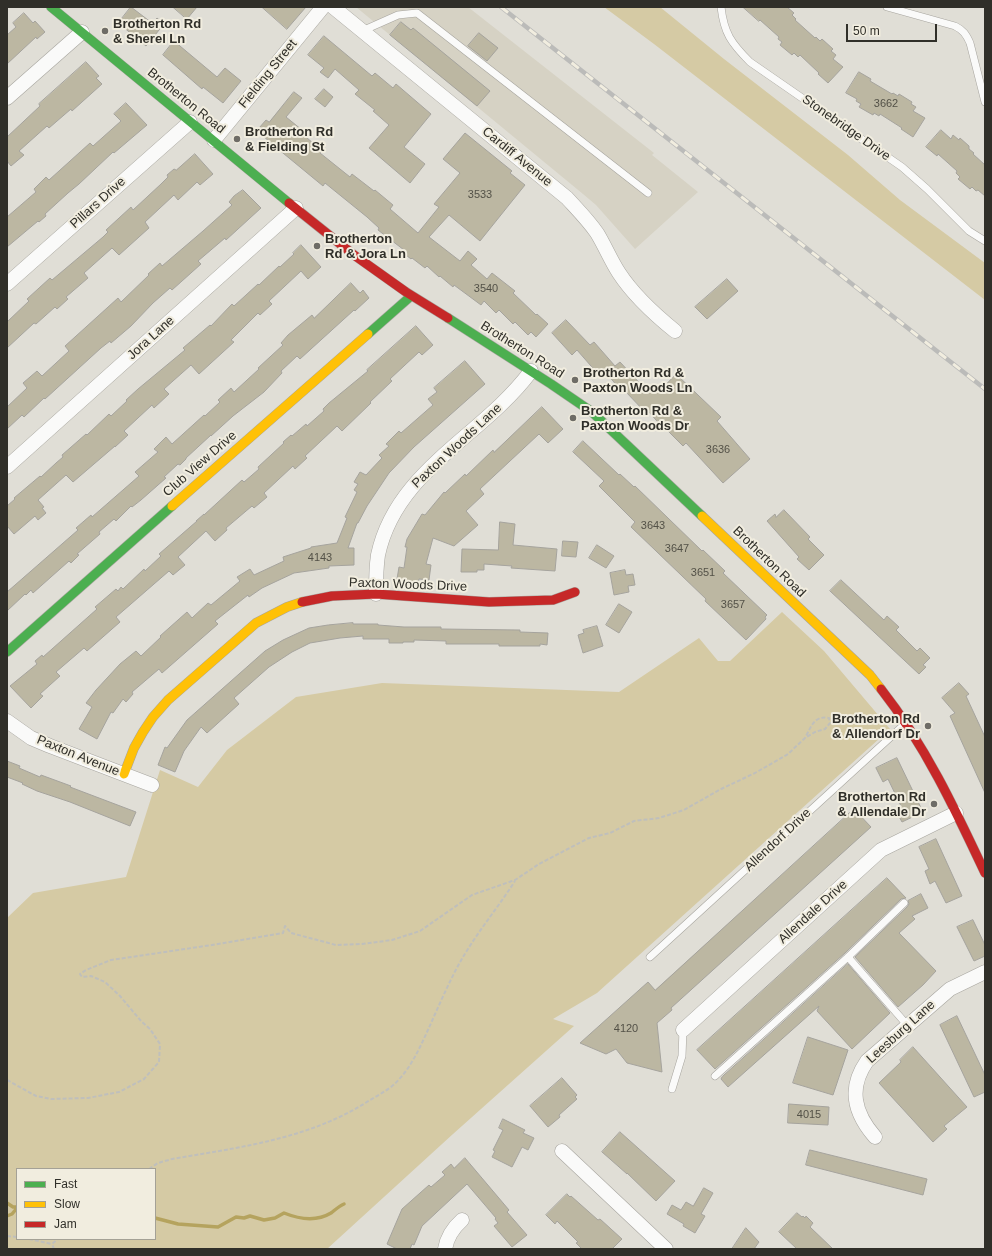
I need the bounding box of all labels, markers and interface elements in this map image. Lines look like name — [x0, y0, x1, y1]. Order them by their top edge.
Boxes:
place label: Brotherton Rd & Sherel Ln — [113, 16, 201, 47]
scale bar — [848, 16, 939, 42]
text: 50 m — [853, 24, 880, 38]
marker: Brotherton Rd & Sherel Ln — [100, 26, 110, 36]
street label: Fielding Street — [236, 37, 300, 111]
street label: Brotherton Road — [144, 65, 228, 137]
street label: Stonebridge Drive — [799, 92, 893, 164]
house number: 3662 — [874, 97, 898, 111]
place label: Brotherton Rd & Fielding St — [245, 124, 333, 155]
street label: Cardiff Avenue — [479, 124, 555, 190]
marker: Brotherton Rd & Fielding St — [232, 134, 242, 144]
street label: Pillars Drive — [67, 174, 129, 232]
house number: 3533 — [468, 188, 492, 202]
place label: Brotherton Rd & Jora Ln — [325, 231, 406, 262]
marker: Brotherton Rd & Jora Ln — [312, 241, 322, 251]
house number: 3540 — [474, 282, 498, 296]
street label: Jora Lane — [124, 313, 178, 363]
street label: Brotherton Road — [477, 318, 567, 382]
place label: Brotherton Rd & Paxton Woods Ln — [583, 365, 693, 396]
marker: Brotherton Rd & Paxton Woods Ln — [570, 375, 580, 385]
street label: Paxton Woods Lane — [409, 400, 505, 492]
place label: Brotherton Rd & Paxton Woods Dr — [581, 403, 689, 434]
marker: Brotherton Rd & Paxton Woods Dr — [568, 413, 578, 423]
street label: Club View Drive — [160, 428, 240, 500]
house number: 3636 — [706, 443, 730, 457]
house number: 3643 — [641, 519, 665, 533]
street label: Brotherton Road — [729, 523, 809, 601]
house number: 3647 — [665, 542, 689, 556]
house number: 4143 — [308, 551, 332, 565]
house number: 3651 — [691, 566, 715, 580]
street label: Paxton Woods Drive — [349, 575, 467, 595]
house number: 3657 — [721, 598, 745, 612]
place label: Brotherton Rd & Allendorf Dr — [832, 711, 920, 742]
marker: Brotherton Rd & Allendorf Dr — [923, 721, 933, 731]
street label: Paxton Avenue — [34, 732, 122, 780]
place label: Brotherton Rd & Allendale Dr — [837, 789, 926, 820]
marker: Brotherton Rd & Allendale Dr — [929, 799, 939, 809]
street label: Allendorf Drive — [742, 805, 814, 875]
street label: Allendale Drive — [775, 877, 851, 947]
street label: Leesburg Lane — [864, 997, 938, 1067]
house number: 4120 — [614, 1022, 638, 1036]
house number: 4015 — [797, 1108, 821, 1122]
legend — [16, 1168, 156, 1240]
text: Fast — [54, 1177, 77, 1191]
text: Slow — [54, 1197, 80, 1211]
text: Jam — [54, 1217, 77, 1231]

